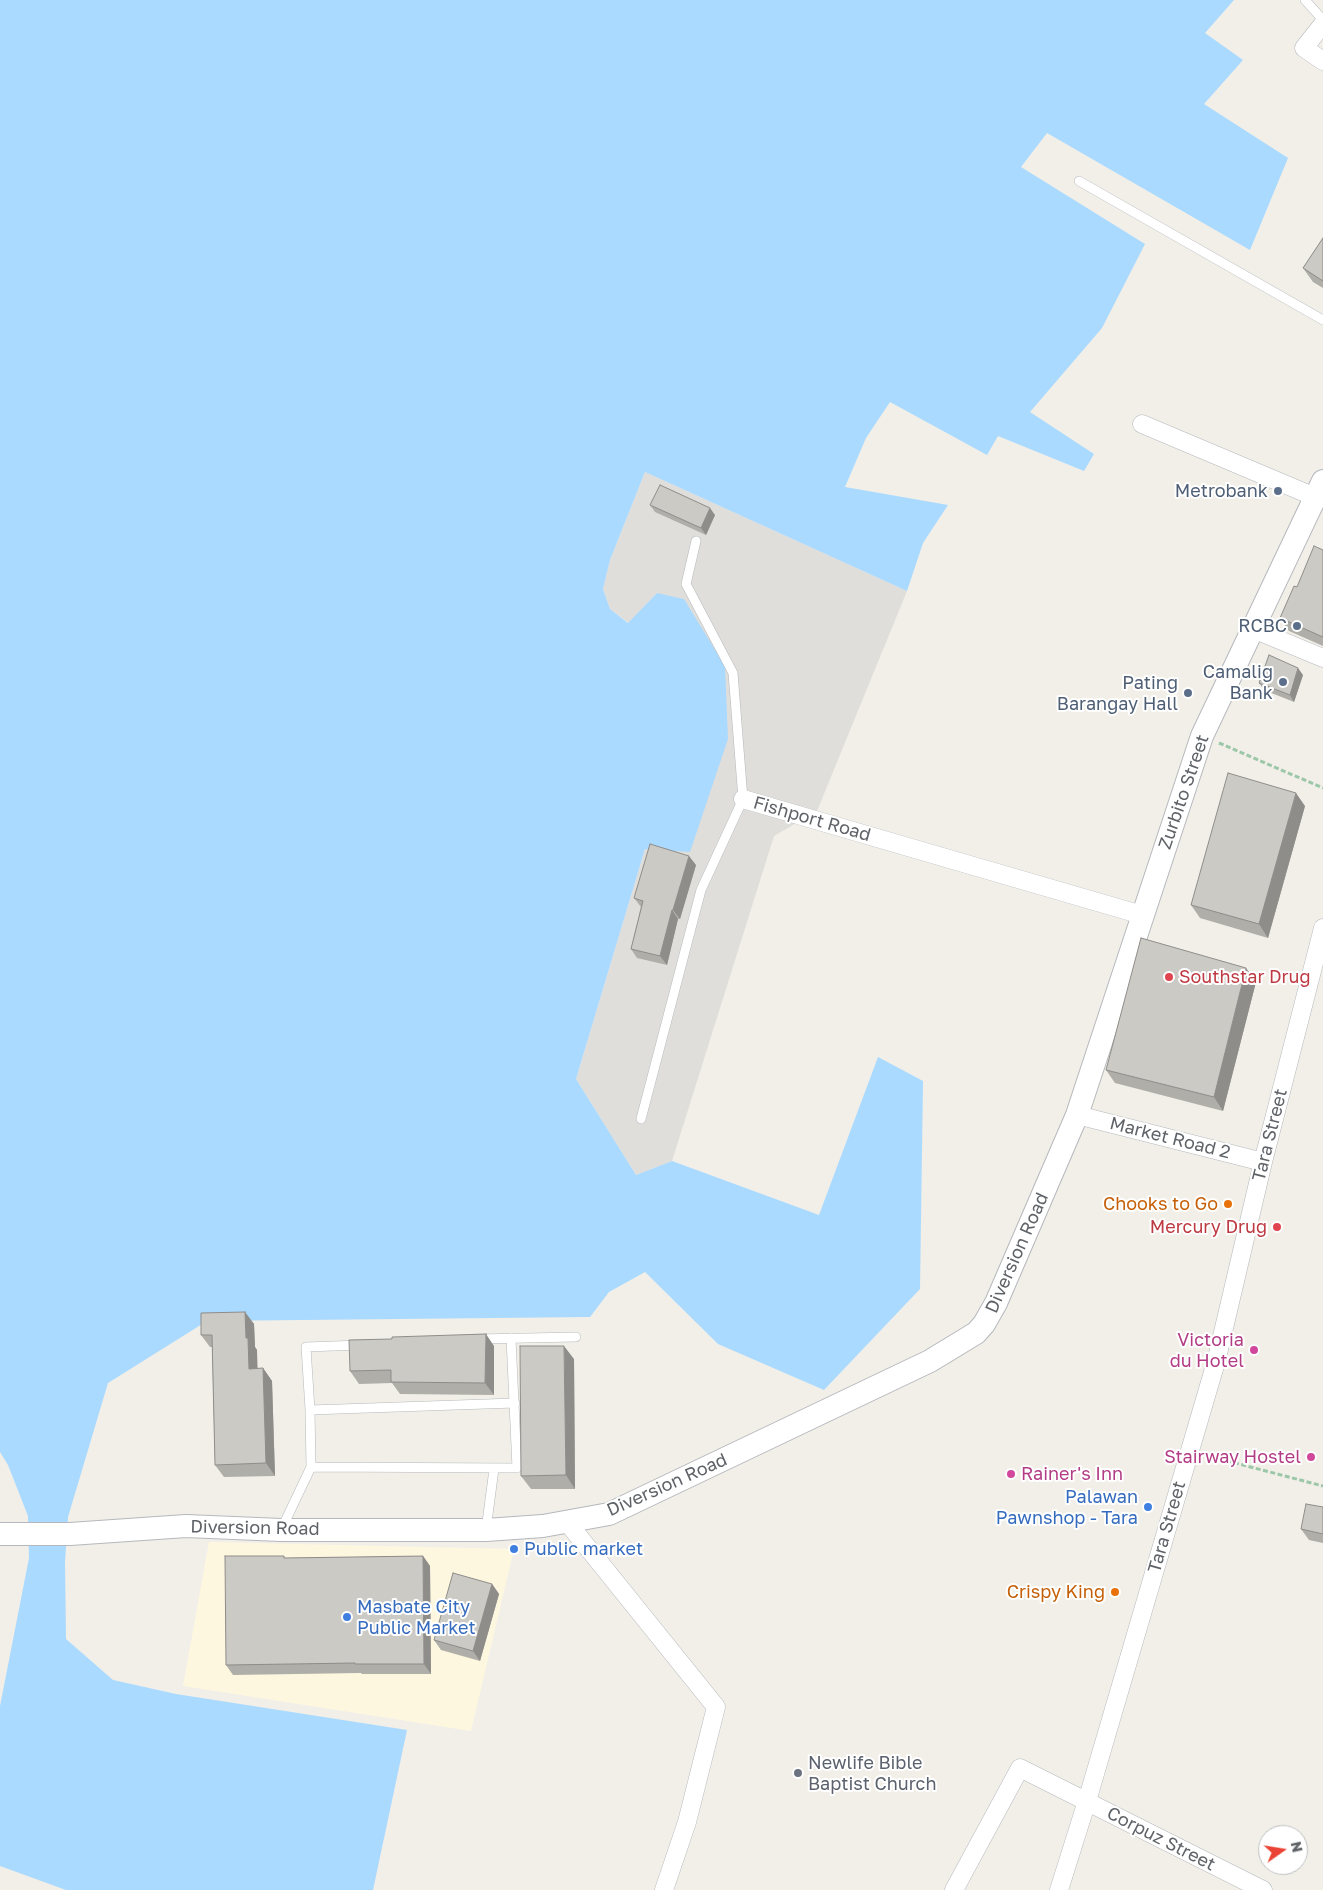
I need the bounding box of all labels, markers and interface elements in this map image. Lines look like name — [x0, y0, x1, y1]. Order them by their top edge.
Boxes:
place label: Metrobank — [1175, 480, 1268, 502]
marker: Metrobank — [1272, 485, 1284, 497]
place label: RCBC — [1238, 615, 1287, 637]
marker: RCBC — [1291, 620, 1303, 632]
place label: Camalig Bank — [1203, 661, 1273, 704]
place label: Pating Barangay Hall — [1057, 672, 1178, 714]
marker: Camalig Bank — [1277, 676, 1289, 688]
marker: Pating Barangay Hall — [1182, 687, 1194, 699]
street label: Zurbito Street — [1154, 732, 1214, 852]
street label: Fishport Road — [751, 792, 873, 846]
place label: Southstar Drug — [1179, 966, 1310, 988]
marker: Southstar Drug — [1163, 971, 1175, 983]
street label: Tara Street — [1248, 1087, 1292, 1183]
street label: Market Road 2 — [1107, 1113, 1233, 1163]
street label: Diversion Road — [981, 1189, 1053, 1317]
place label: Chooks to Go — [1103, 1193, 1218, 1215]
marker: Chooks to Go — [1222, 1198, 1234, 1210]
place label: Mercury Drug — [1150, 1216, 1267, 1238]
marker: Mercury Drug — [1271, 1221, 1283, 1233]
place label: Victoria du Hotel — [1170, 1329, 1244, 1372]
marker: Victoria du Hotel — [1248, 1344, 1260, 1356]
place label: Stairway Hostel — [1164, 1446, 1301, 1468]
street label: Diversion Road — [603, 1449, 731, 1521]
marker: Stairway Hostel — [1305, 1451, 1317, 1463]
place label: Rainer's Inn — [1021, 1463, 1123, 1485]
marker: Rainer's Inn — [1005, 1468, 1017, 1480]
street label: Tara Street — [1144, 1479, 1190, 1575]
place label: Palawan Pawnshop - Tara — [996, 1486, 1138, 1528]
marker: Palawan Pawnshop - Tara — [1142, 1501, 1154, 1513]
street label: Diversion Road — [190, 1516, 320, 1540]
place label: Public market — [524, 1538, 643, 1560]
marker: Public market — [508, 1543, 520, 1555]
place label: Crispy King — [1007, 1581, 1105, 1603]
marker: Crispy King — [1109, 1586, 1121, 1598]
place label: Masbate City Public Market — [357, 1596, 476, 1638]
marker: Masbate City Public Market — [341, 1611, 353, 1623]
place label: Newlife Bible Baptist Church — [808, 1752, 936, 1795]
marker: Newlife Bible Baptist Church — [792, 1767, 804, 1779]
street label: Corpuz Street — [1103, 1802, 1219, 1876]
north arrow — [1258, 1825, 1308, 1875]
text: N — [1288, 1840, 1307, 1854]

